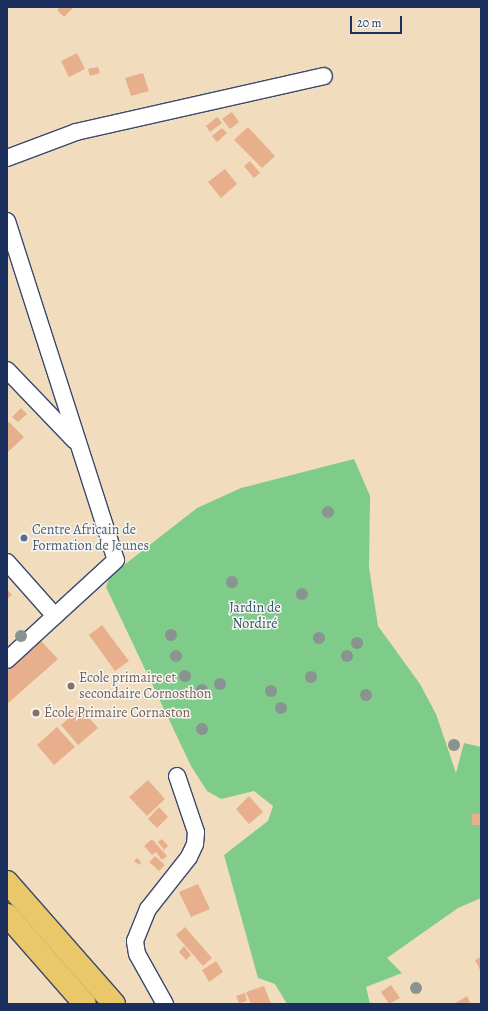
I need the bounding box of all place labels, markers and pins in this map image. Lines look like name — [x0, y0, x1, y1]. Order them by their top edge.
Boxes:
place label: Centre Africain de Formation de Jeunes — [32, 522, 149, 554]
marker: Centre Africain de Formation de Jeunes — [19, 533, 29, 543]
place label: Ecole primaire et secondaire Cornosthon — [79, 670, 211, 702]
marker: Ecole primaire et secondaire Cornosthon — [66, 681, 76, 691]
place label: École Primaire Cornaston — [44, 705, 190, 721]
marker: École Primaire Cornaston — [31, 708, 41, 718]

